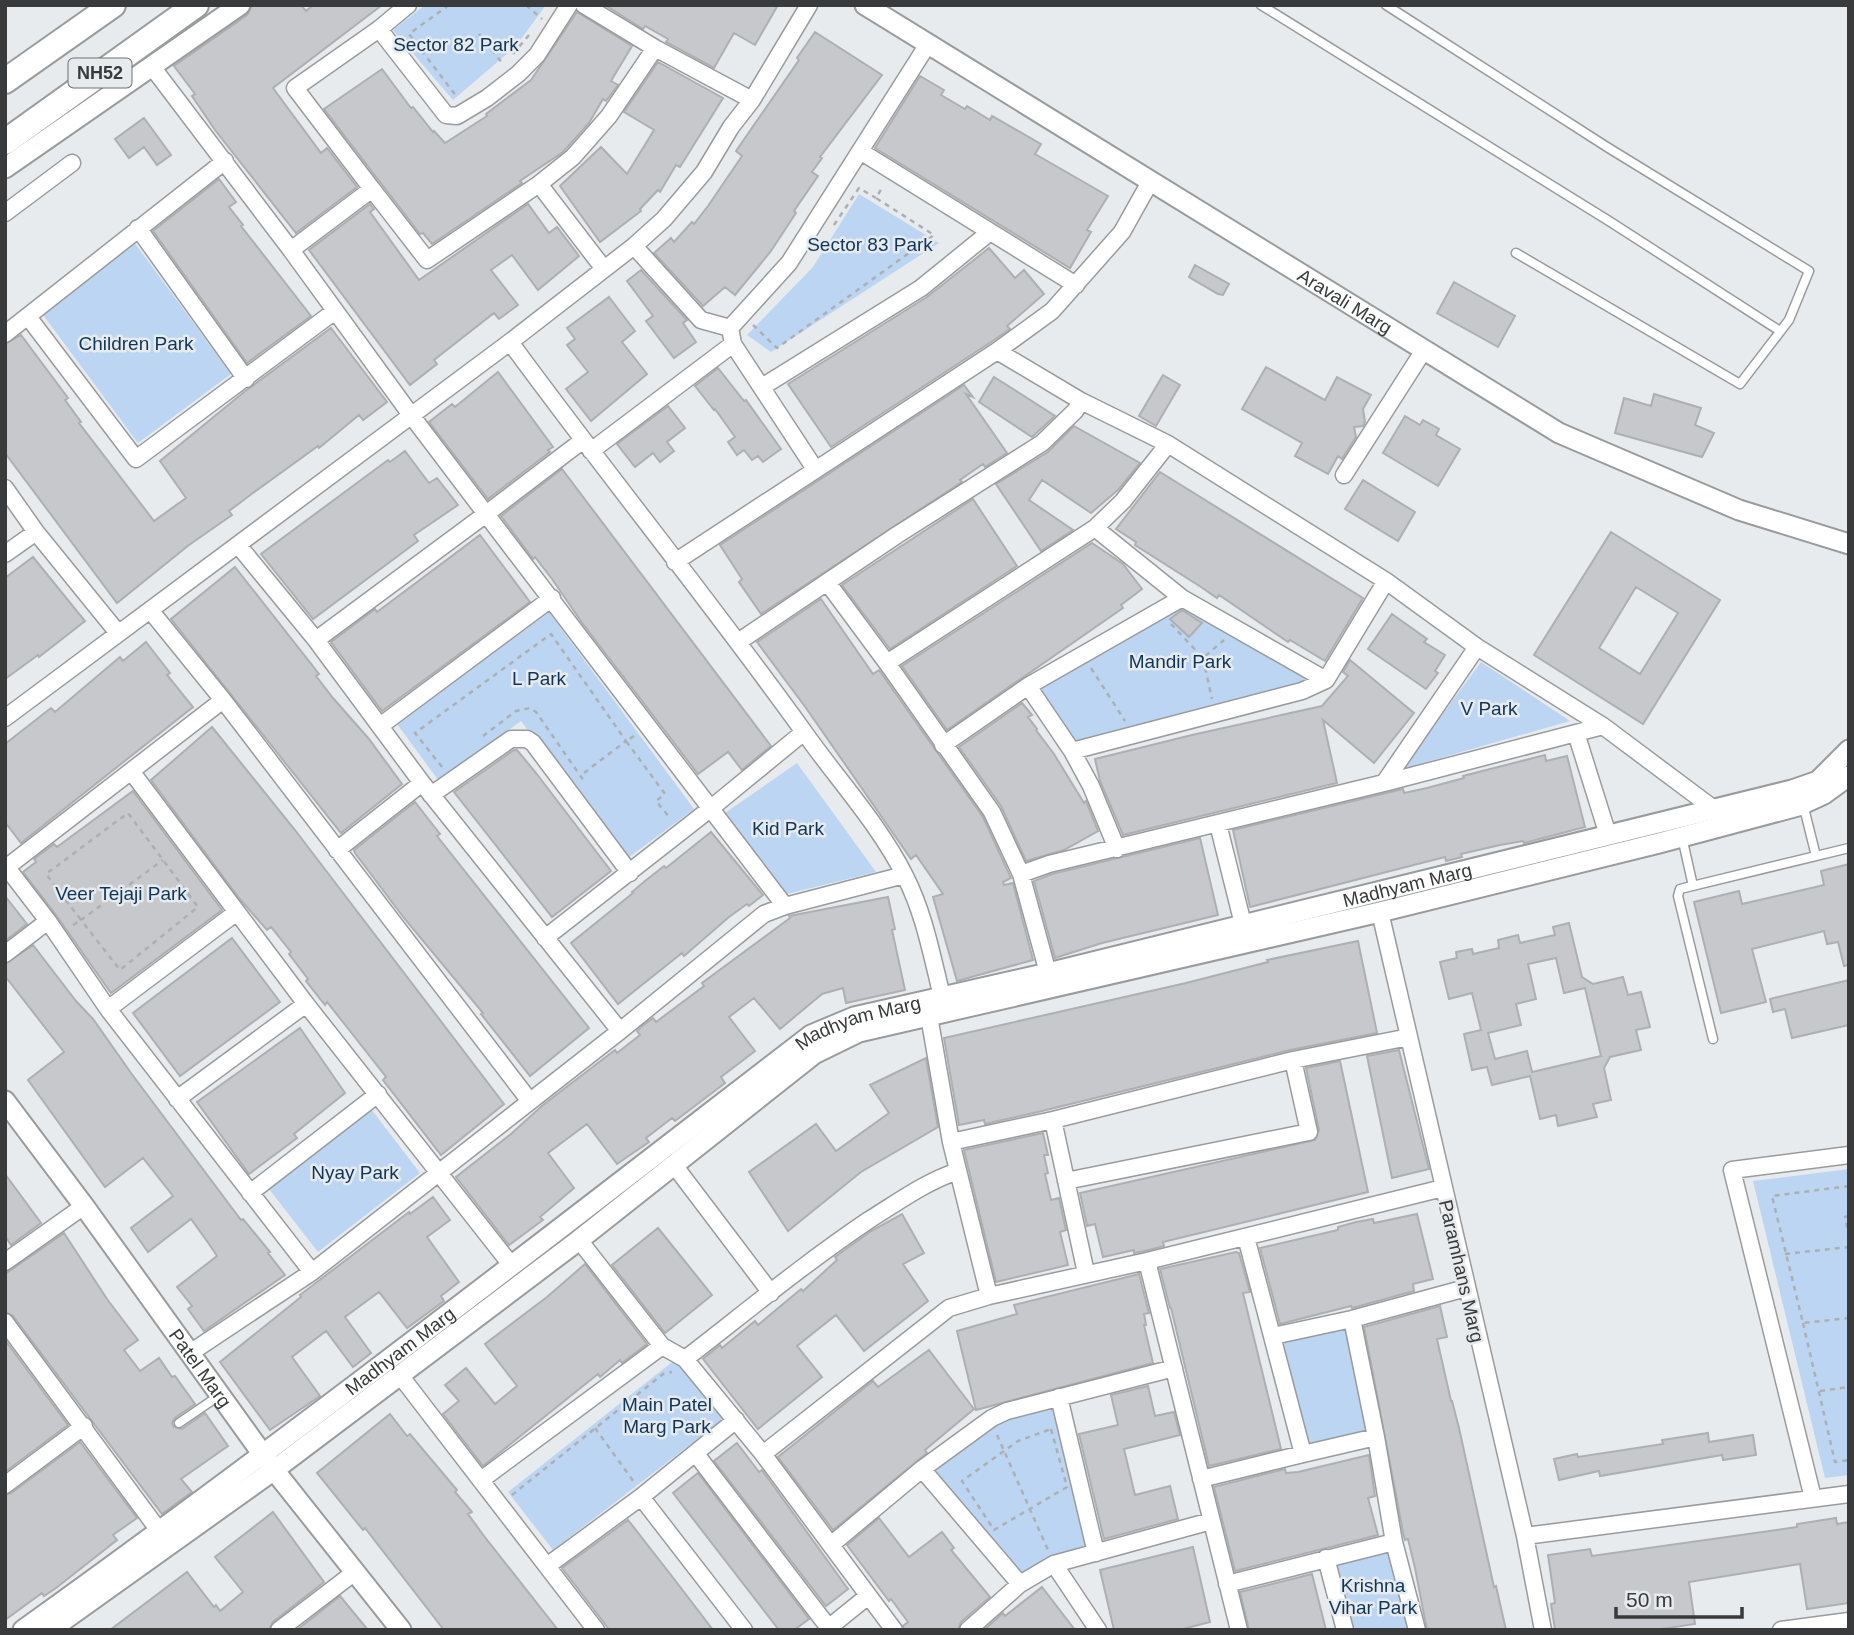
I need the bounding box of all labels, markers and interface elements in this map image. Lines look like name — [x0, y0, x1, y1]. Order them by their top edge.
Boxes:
park label: Sector 82 Park — [393, 34, 519, 55]
road number: NH52 — [68, 58, 132, 88]
park label: Sector 83 Park — [807, 234, 933, 255]
street label: Aravali Marg — [1294, 265, 1396, 338]
park label: Children Park — [78, 333, 194, 354]
park label: Mandir Park — [1129, 651, 1232, 672]
park label: L Park — [512, 668, 567, 689]
park label: V Park — [1460, 698, 1518, 719]
park label: Kid Park — [752, 818, 824, 839]
street label: Madhyam Marg — [1341, 859, 1474, 911]
park label: Veer Tejaji Park — [55, 883, 187, 904]
street label: Madhyam Marg — [791, 992, 923, 1054]
park label: Nyay Park — [311, 1162, 399, 1183]
street label: Paramhans Marg — [1435, 1198, 1488, 1344]
street label: Madhyam Marg — [341, 1303, 459, 1400]
street label: Patel Marg — [165, 1325, 236, 1412]
park label: Main Patel Marg Park — [622, 1394, 712, 1437]
park label: Krishna Vihar Park — [1329, 1575, 1418, 1618]
scale bar — [1616, 1576, 1742, 1620]
text: 50 m — [1626, 1588, 1673, 1611]

